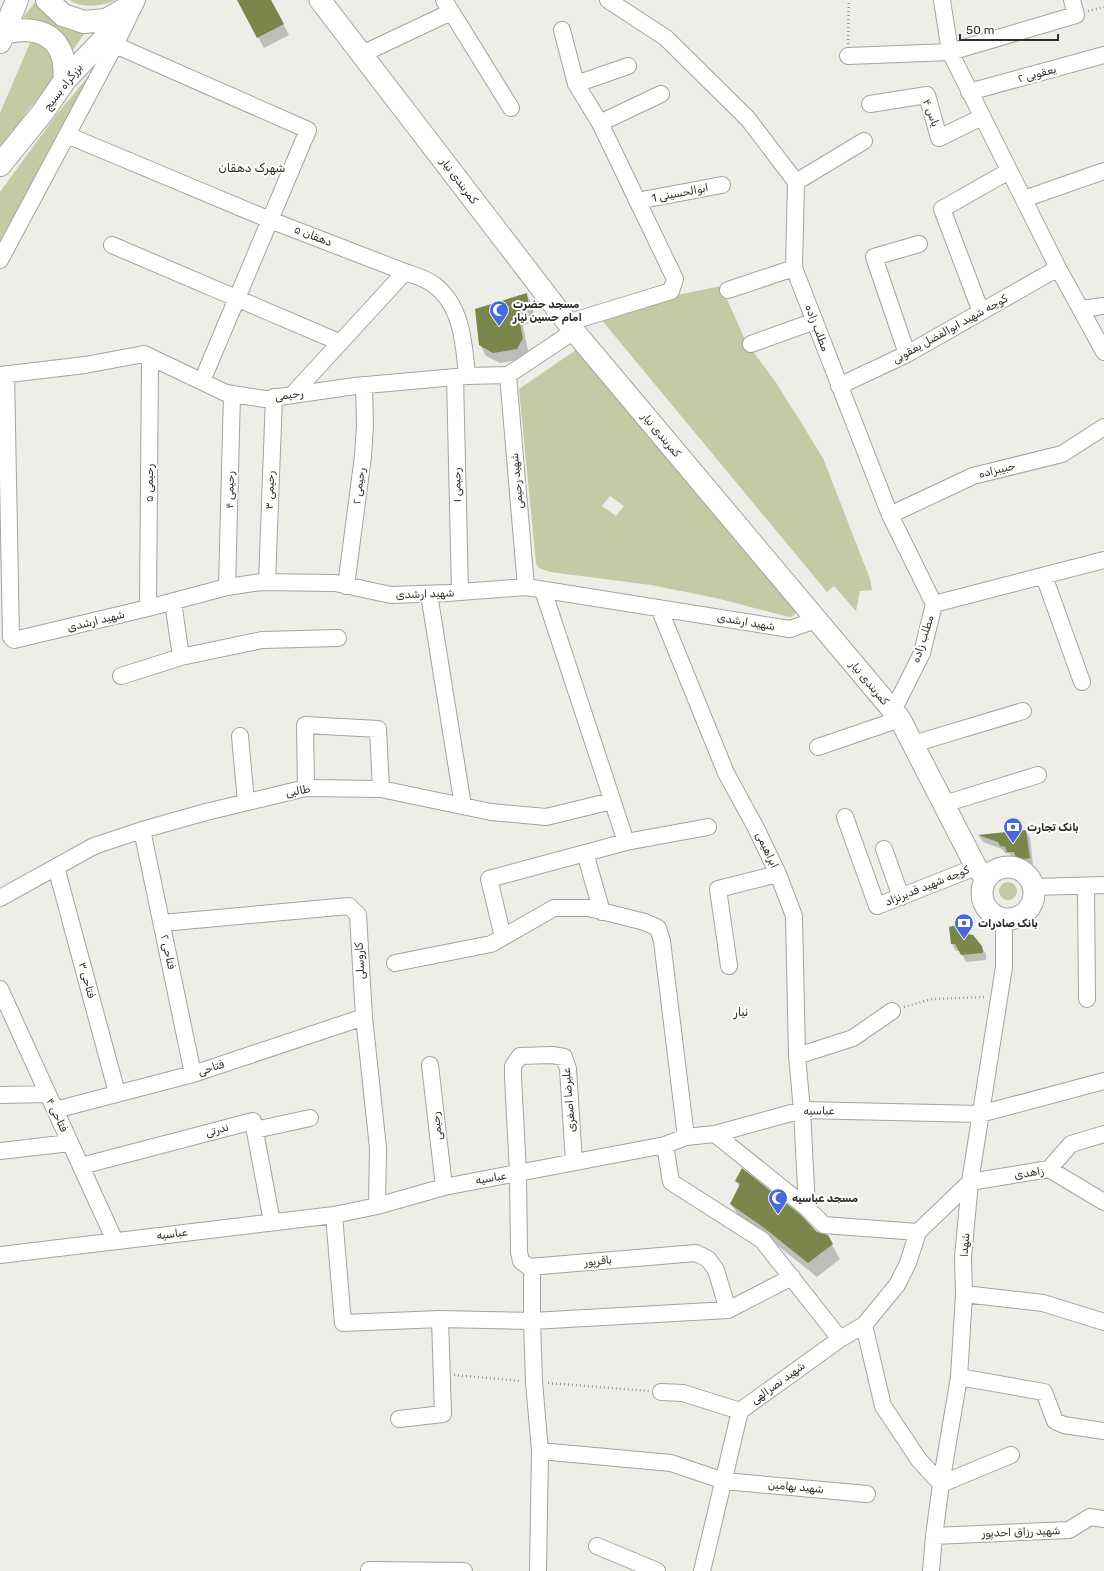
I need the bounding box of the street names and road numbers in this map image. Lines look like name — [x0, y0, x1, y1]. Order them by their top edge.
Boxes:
street label: بزرگراه بسیج — [41, 61, 87, 114]
street label: یعقوبی ۲ — [1016, 63, 1058, 86]
street label: یاس ۴ — [920, 97, 942, 129]
street label: کمربندی نیار — [437, 155, 480, 206]
street label: ابوالحسینی 1 — [651, 181, 710, 206]
street label: دهقان ۵ — [292, 223, 334, 249]
street label: کوچه شهید ابوالفضل یعقوبی — [890, 292, 1010, 367]
street label: مطلب زاده — [802, 303, 832, 353]
street label: رحیمی — [274, 387, 305, 403]
street label: کمربندی نیار — [638, 409, 683, 460]
street label: شهید رحیمی — [508, 453, 526, 509]
street label: حبیبزاده — [977, 459, 1017, 481]
street label: رحیمی ۵ — [143, 463, 156, 502]
street label: رحیمی ۲ — [350, 466, 368, 505]
street label: رحیمی ۱ — [450, 467, 464, 502]
street label: رحیمی ۳ — [263, 470, 277, 509]
street label: رحیمی ۴ — [223, 471, 237, 509]
street label: شهید ارشدی — [395, 586, 455, 602]
street label: شهید ارشدی — [66, 608, 126, 634]
street label: شهید ارشدی — [716, 611, 776, 633]
street label: مطلب زاده — [909, 614, 937, 664]
street label: کمربندی نیار — [846, 657, 891, 708]
street label: طالبی — [285, 782, 312, 800]
street label: ابراهیمی — [753, 830, 781, 870]
street label: کوچه شهید قدیرنژاد — [883, 863, 972, 910]
street label: فتاحی ۲ — [158, 934, 178, 970]
street label: کاروسلی — [353, 942, 368, 980]
street label: فتاحی ۳ — [76, 961, 98, 999]
street label: فتاحی — [196, 1058, 226, 1078]
street label: علیرضا اصغری — [560, 1067, 578, 1133]
street label: فتاحی ۴ — [44, 1096, 70, 1134]
street label: عباسیه — [803, 1104, 835, 1118]
street label: رحیمی — [429, 1111, 445, 1141]
street label: ندرتی — [204, 1121, 230, 1139]
street label: زاهدی — [1013, 1164, 1045, 1182]
street label: عباسیه — [475, 1169, 508, 1187]
street label: عباسیه — [156, 1226, 188, 1242]
street label: شهدا — [958, 1232, 972, 1258]
street label: باقرپور — [583, 1253, 613, 1270]
street label: شهید نصرالهی — [748, 1359, 808, 1407]
street label: شهید بهامین — [767, 1478, 825, 1496]
street label: شهید رزاق احدپور — [980, 1524, 1061, 1541]

